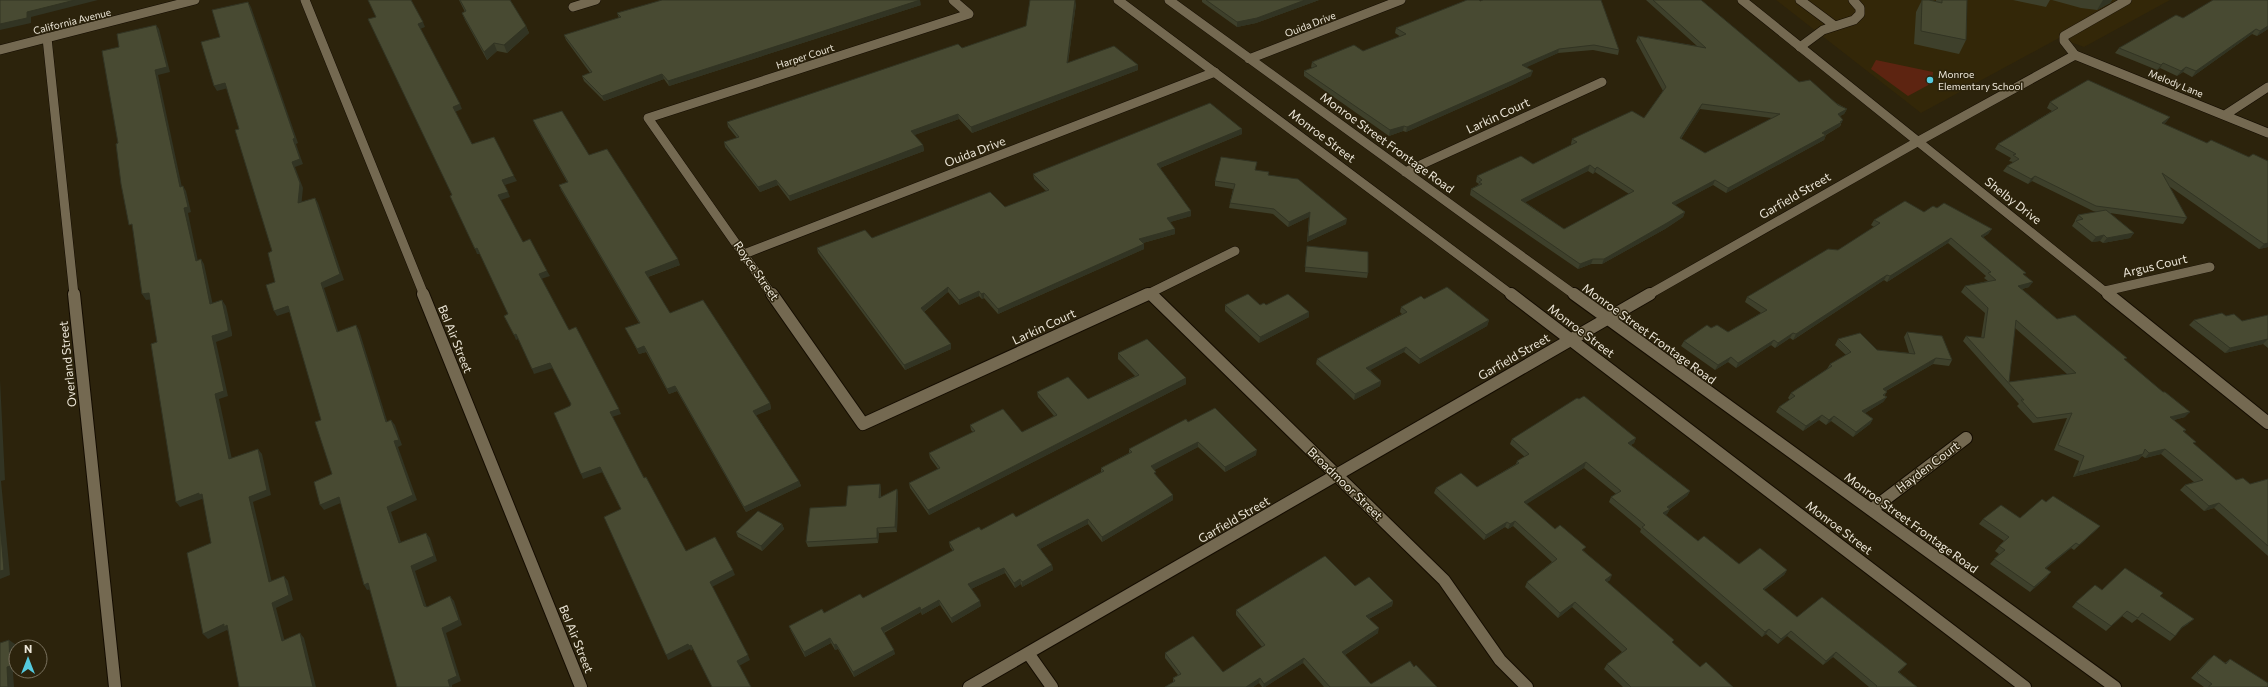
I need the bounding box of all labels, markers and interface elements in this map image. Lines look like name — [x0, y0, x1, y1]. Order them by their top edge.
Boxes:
street label: California Avenue — [32, 6, 112, 36]
street label: Ouida Drive — [1283, 9, 1337, 39]
street label: Harper Court — [774, 41, 836, 71]
street label: Melody Lane — [2147, 67, 2205, 99]
place label: Monroe Elementary School — [1938, 68, 2023, 92]
marker: Monroe Elementary School — [1925, 75, 1935, 85]
street label: Monroe Street Frontage Road — [1318, 89, 1457, 195]
street label: Larkin Court — [1464, 94, 1532, 136]
street label: Monroe Street — [1287, 106, 1359, 165]
street label: Ouida Drive — [942, 133, 1007, 169]
street label: Garfield Street — [1756, 169, 1833, 221]
street label: Shelby Drive — [1983, 174, 2045, 227]
street label: Royce Street — [731, 238, 782, 303]
street label: Argus Court — [2121, 251, 2188, 279]
street label: Monroe Street Frontage Road — [1580, 280, 1719, 386]
street label: Monroe Street — [1546, 301, 1618, 360]
street label: Bel Air Street — [436, 303, 476, 375]
street label: Larkin Court — [1010, 305, 1078, 347]
street label: Overland Street — [56, 320, 78, 408]
street label: Garfield Street — [1475, 330, 1552, 382]
street label: Hayden Court — [1893, 438, 1962, 494]
street label: Broadmoor Street — [1305, 444, 1386, 523]
street label: Monroe Street Frontage Road — [1841, 470, 1981, 576]
street label: Garfield Street — [1195, 493, 1272, 545]
street label: Monroe Street — [1803, 498, 1875, 558]
street label: Bel Air Street — [557, 603, 597, 675]
north arrow — [8, 639, 48, 679]
text: N — [24, 642, 32, 655]

